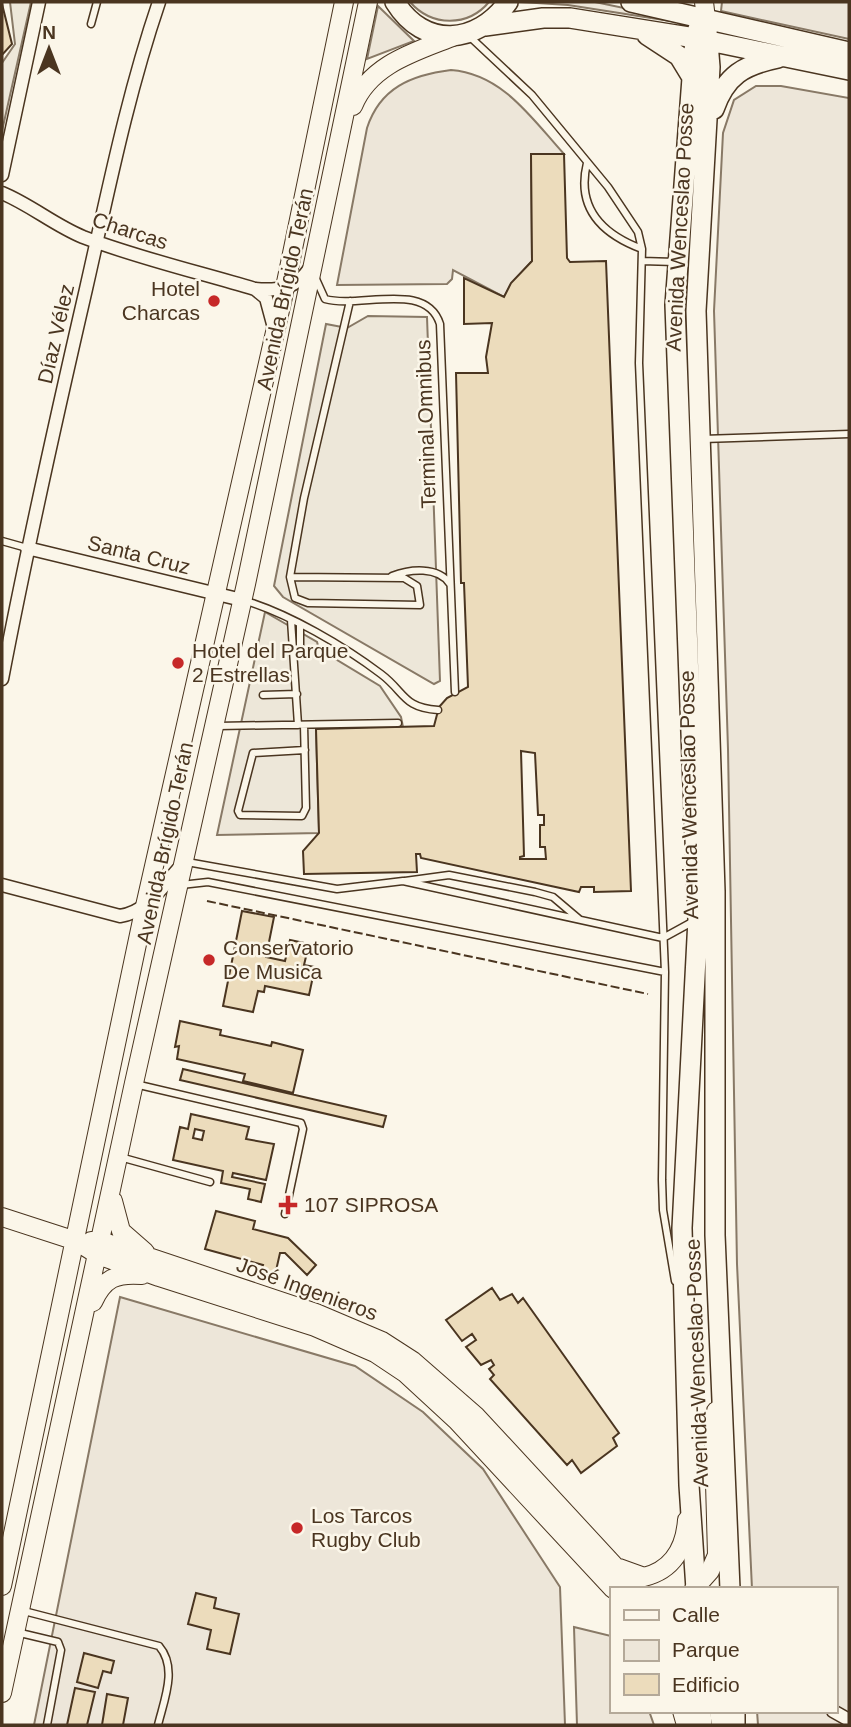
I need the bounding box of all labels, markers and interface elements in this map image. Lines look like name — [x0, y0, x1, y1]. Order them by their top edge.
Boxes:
north arrow — [14, 14, 84, 84]
text: N — [42, 22, 56, 43]
street label: Avenida Wenceslao Posse — [661, 102, 698, 352]
street label: Avenida Brígido Terán — [252, 186, 317, 392]
street label: Charcas — [89, 208, 171, 254]
place label: Hotel Charcas — [122, 277, 200, 324]
street label: Díaz Vélez — [33, 282, 78, 386]
marker: Hotel Charcas — [206, 293, 222, 309]
street label: Terminal Omnibus — [411, 339, 440, 509]
street label: Santa Cruz — [85, 531, 193, 578]
place label: Hotel del Parque 2 Estrellas — [192, 639, 348, 686]
marker: Hotel del Parque 2 Estrellas — [170, 655, 186, 671]
street label: Avenida Wenceslao Posse — [675, 670, 702, 920]
street label: Avenida Brígido Terán — [132, 740, 197, 946]
place label: Conservatorio De Musica — [223, 936, 354, 983]
marker: Conservatorio De Musica — [201, 952, 217, 968]
place label: 107 SIPROSA — [304, 1193, 438, 1216]
marker: 107 SIPROSA — [278, 1195, 298, 1215]
street label: Avenida Wenceslao Posse — [681, 1238, 712, 1488]
street label: José Ingenieros — [234, 1252, 381, 1325]
place label: Los Tarcos Rugby Club — [311, 1504, 421, 1551]
marker: Los Tarcos Rugby Club — [289, 1520, 305, 1536]
legend — [610, 1587, 837, 1713]
text: Calle — [672, 1603, 720, 1626]
text: Parque — [672, 1638, 740, 1661]
text: Edificio — [672, 1673, 740, 1696]

